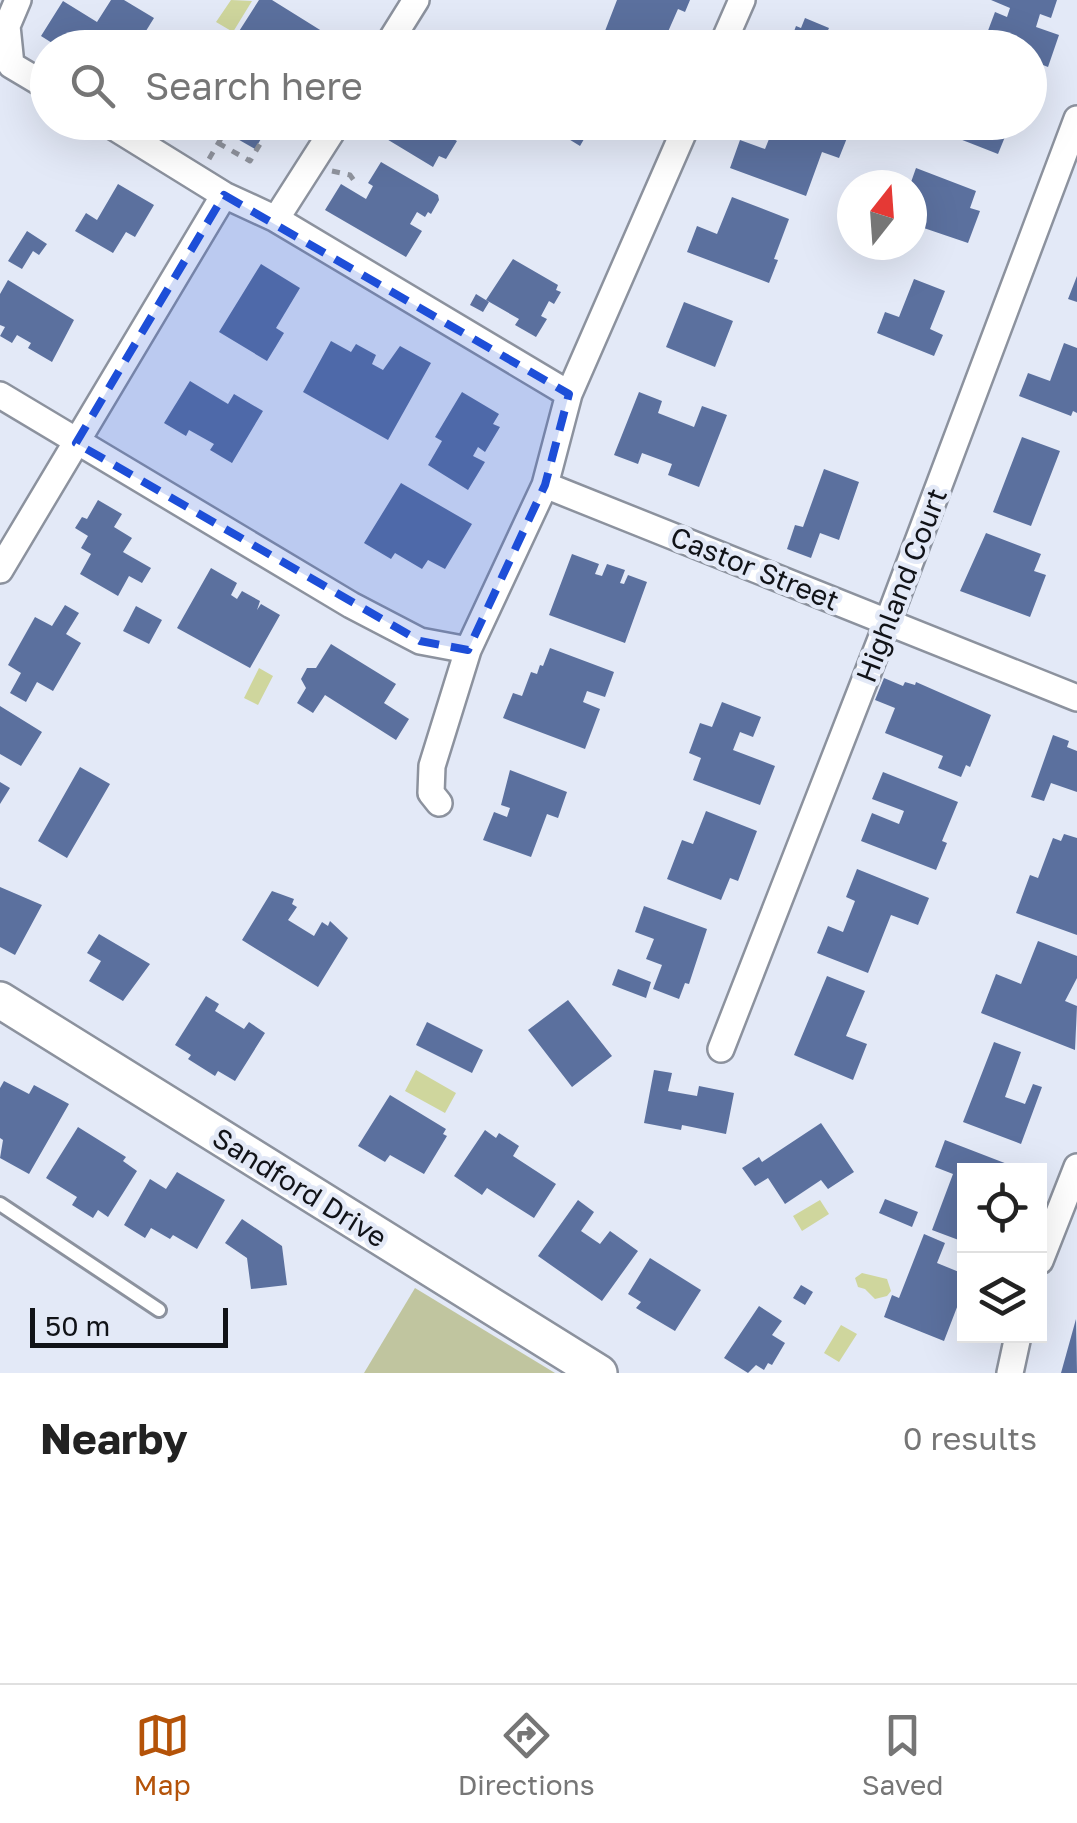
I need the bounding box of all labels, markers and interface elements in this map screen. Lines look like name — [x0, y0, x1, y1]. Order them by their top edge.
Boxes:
search box — [30, 30, 1047, 140]
icon: search — [65, 58, 120, 113]
text: Search here — [145, 63, 363, 108]
north arrow — [837, 170, 927, 260]
street label: Highland Court — [849, 483, 953, 687]
street label: Castor Street — [666, 519, 844, 617]
street label: Sandford Drive — [207, 1120, 393, 1254]
map controls — [957, 1163, 1047, 1343]
button: locate — [957, 1163, 1047, 1253]
button: layers — [957, 1253, 1047, 1343]
scale bar — [30, 1303, 228, 1348]
text: 50 m — [45, 1309, 110, 1342]
text: Nearby — [40, 1413, 188, 1463]
text: 0 results — [903, 1419, 1037, 1457]
tab: Map — [134, 1708, 191, 1801]
tab: Directions — [458, 1708, 595, 1801]
tab: Saved — [862, 1708, 943, 1801]

